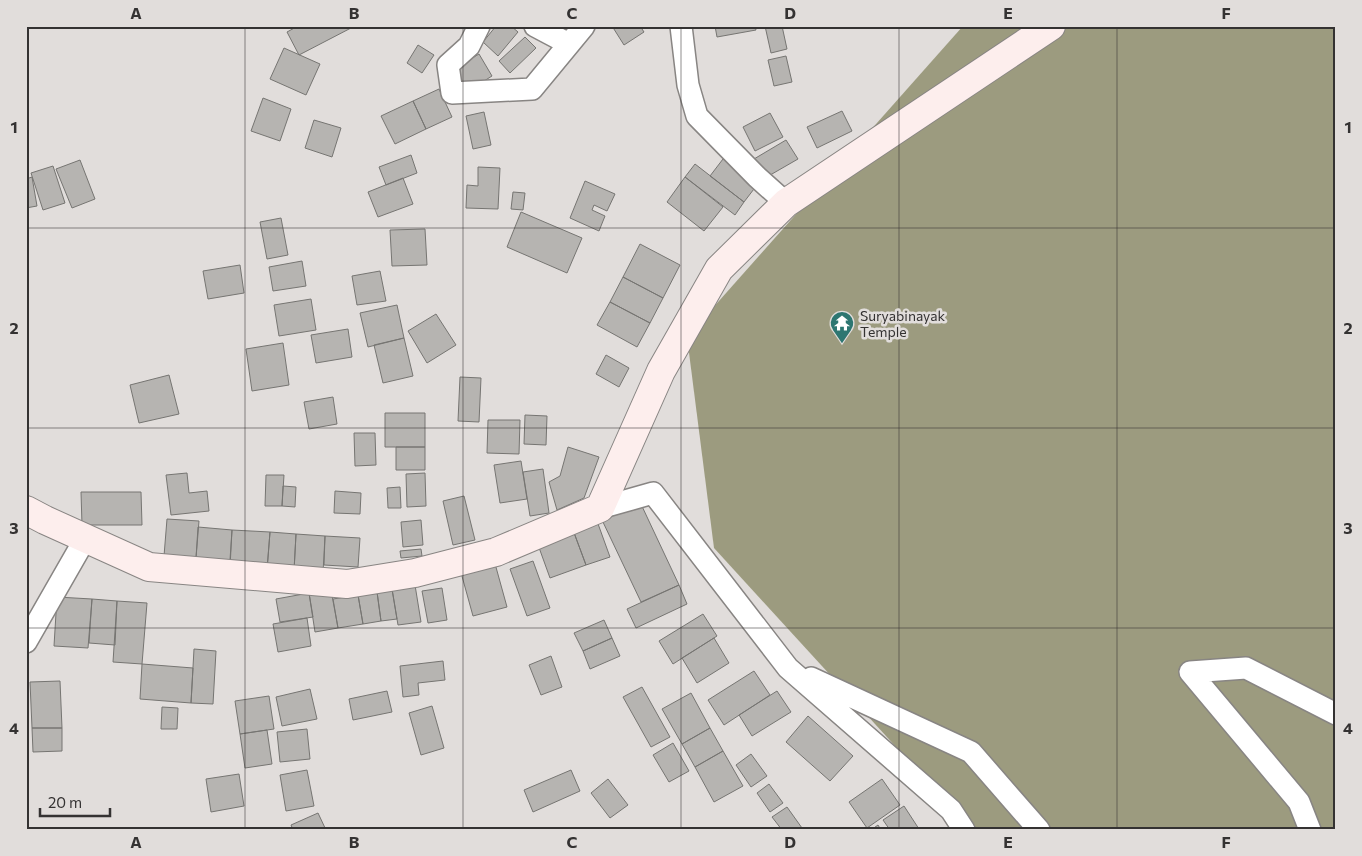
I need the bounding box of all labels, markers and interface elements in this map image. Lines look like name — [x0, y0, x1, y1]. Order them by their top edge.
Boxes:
text: A — [130, 3, 142, 22]
text: B — [349, 3, 360, 22]
text: C — [567, 3, 578, 22]
text: D — [784, 3, 796, 22]
text: E — [1003, 3, 1013, 22]
text: F — [1221, 3, 1231, 22]
text: 1 — [10, 117, 18, 136]
text: 1 — [1344, 117, 1352, 136]
place label: Suryabinayak Temple — [860, 307, 946, 340]
temple icon: Suryabinayak Temple — [829, 310, 855, 344]
text: 2 — [9, 318, 19, 337]
text: 2 — [1343, 318, 1353, 337]
text: 3 — [9, 518, 19, 537]
text: 3 — [1343, 518, 1353, 537]
text: 4 — [9, 718, 19, 737]
text: 4 — [1343, 718, 1353, 737]
scale bar — [40, 786, 110, 818]
text: 20 m — [48, 793, 82, 811]
text: A — [130, 832, 142, 851]
text: B — [349, 832, 360, 851]
text: C — [567, 832, 578, 851]
text: D — [784, 832, 796, 851]
text: E — [1003, 832, 1013, 851]
text: F — [1221, 832, 1231, 851]

